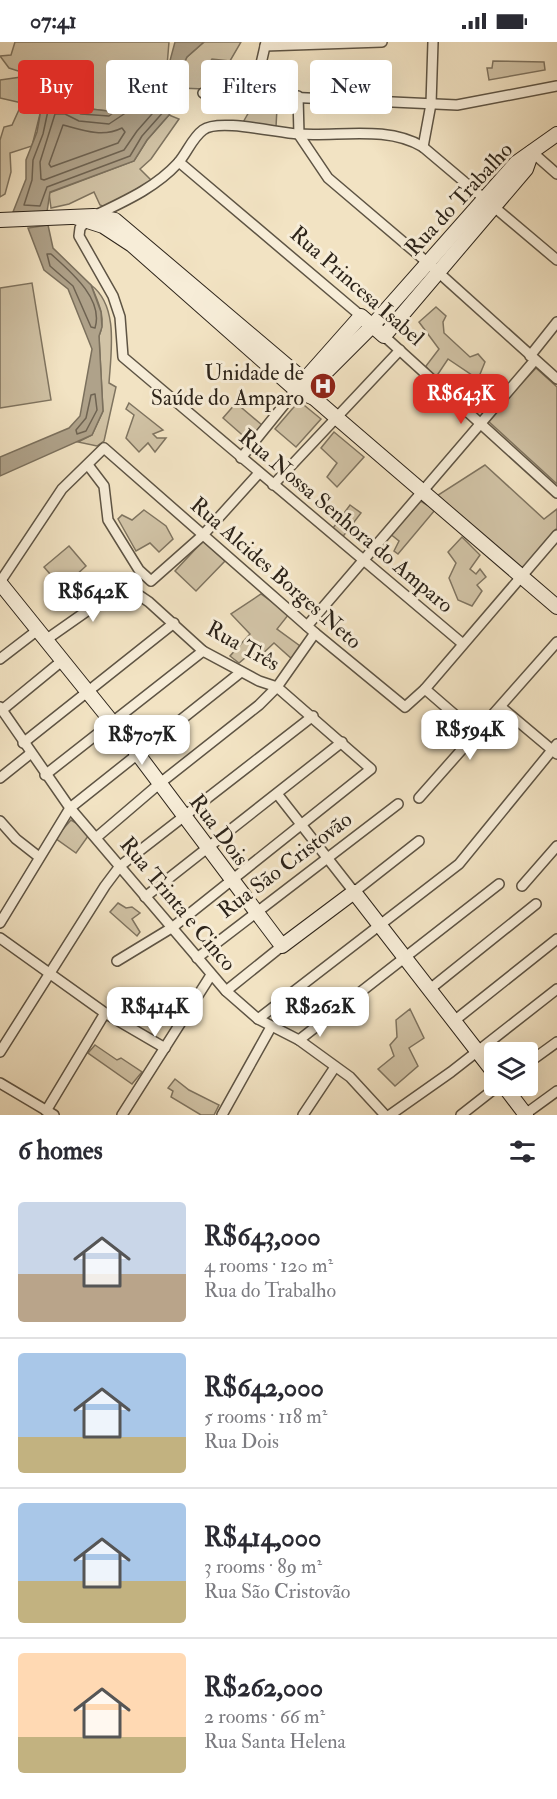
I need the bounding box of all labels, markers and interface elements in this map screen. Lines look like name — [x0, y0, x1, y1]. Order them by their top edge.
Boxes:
text: 07:41 — [30, 7, 77, 35]
chip: Buy — [18, 60, 94, 114]
chip: Rent — [106, 60, 189, 114]
chip: Filters — [201, 60, 298, 114]
chip: New — [310, 60, 392, 114]
street label: Rua do Trabalho — [399, 136, 519, 262]
street label: Rua Princesa Isabel — [284, 220, 430, 352]
place label: Unidade de Saúde do Amparo — [151, 359, 304, 413]
hospital icon: Unidade de Saúde do Amparo — [308, 371, 338, 401]
pin: R$643K — [412, 374, 510, 425]
text: R$643K — [427, 381, 495, 406]
street label: Rua Nossa Senhora do Amparo — [232, 423, 459, 620]
street label: Rua Alcides Borges Neto — [184, 491, 368, 655]
pin: R$642K — [44, 572, 142, 623]
text: R$642K — [58, 579, 128, 604]
street label: Rua Três — [201, 615, 285, 677]
pin: R$594K — [421, 710, 519, 761]
pin: R$707K — [93, 715, 191, 766]
text: R$594K — [435, 717, 505, 742]
text: R$707K — [108, 722, 176, 747]
street label: Rua Dois — [183, 789, 255, 871]
street label: Rua São Cristovão — [212, 805, 358, 925]
street label: Rua Trinta e Cinco — [114, 831, 242, 977]
pin: R$414K — [106, 987, 204, 1038]
pin: R$262K — [271, 987, 369, 1038]
text: R$414K — [121, 994, 189, 1019]
text: R$262K — [285, 994, 355, 1019]
map controls — [484, 1042, 538, 1096]
button: layers — [484, 1042, 538, 1096]
text: 6 homes — [18, 1135, 103, 1167]
icon: filters — [506, 1135, 539, 1168]
text: R$643,000 — [204, 1221, 321, 1253]
icon: home — [66, 1226, 138, 1298]
text: 4 rooms · 120 m² — [204, 1253, 333, 1278]
text: Rua do Trabalho — [204, 1278, 336, 1303]
text: R$642,000 — [204, 1372, 324, 1404]
icon: home — [66, 1377, 138, 1449]
text: 5 rooms · 118 m² — [204, 1404, 327, 1429]
text: Rua Dois — [204, 1429, 279, 1454]
text: R$414,000 — [204, 1522, 321, 1554]
icon: home — [66, 1527, 138, 1599]
text: 3 rooms · 89 m² — [204, 1554, 322, 1579]
text: Rua São Cristovão — [204, 1579, 350, 1604]
text: R$262,000 — [204, 1672, 323, 1704]
icon: home — [66, 1677, 138, 1749]
text: 2 rooms · 66 m² — [204, 1704, 325, 1729]
text: Rua Santa Helena — [204, 1729, 346, 1754]

